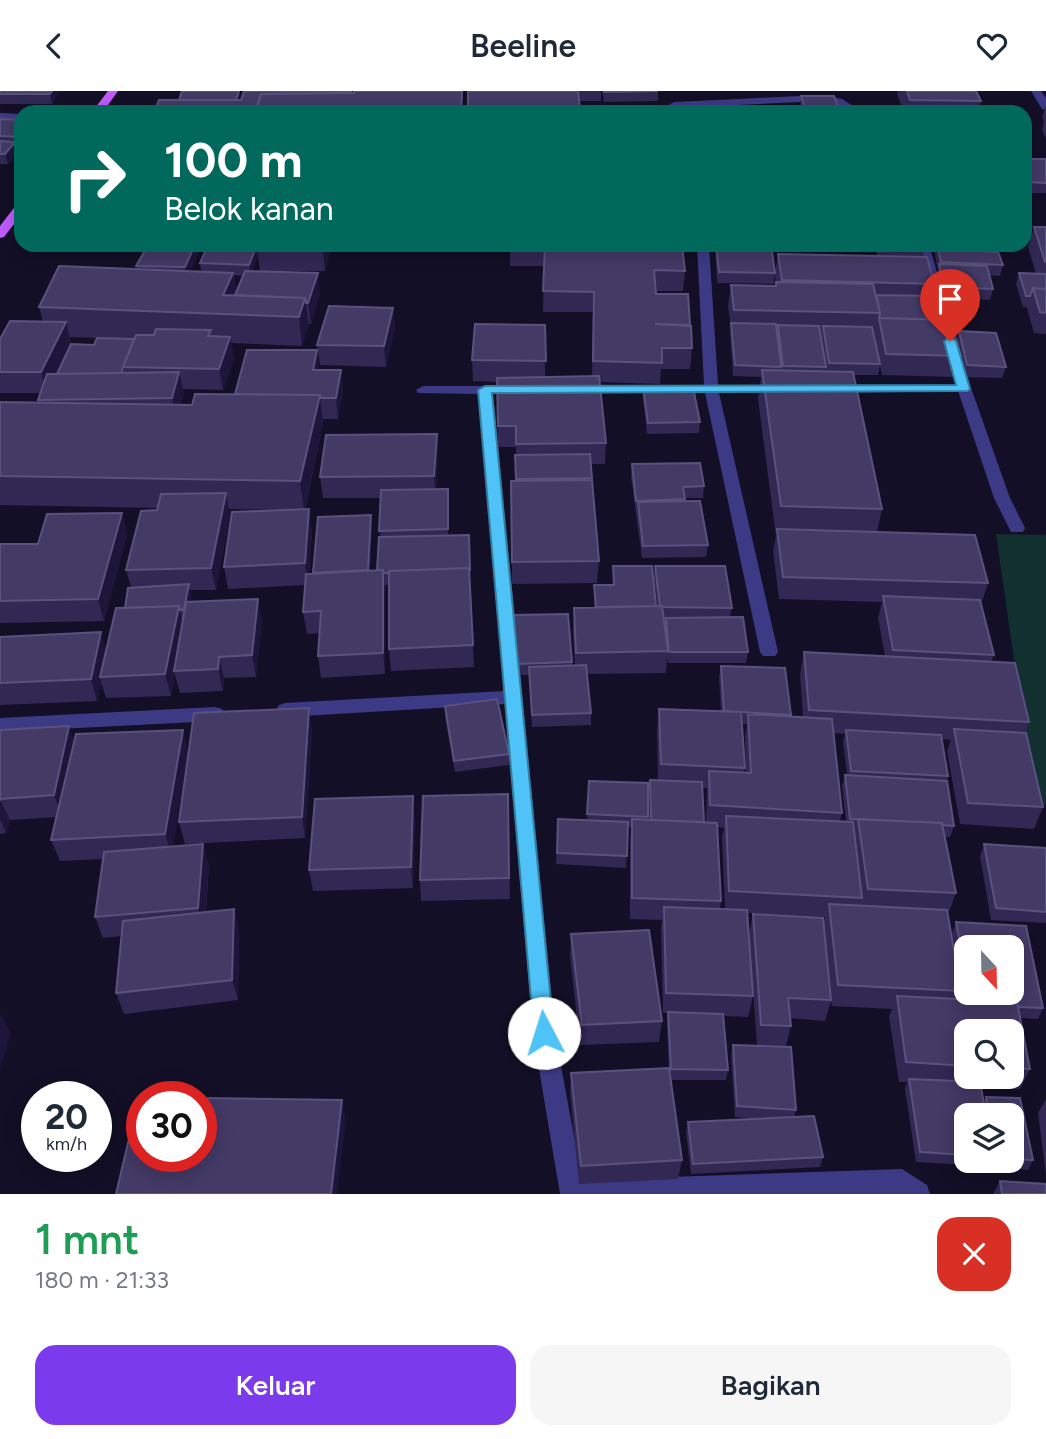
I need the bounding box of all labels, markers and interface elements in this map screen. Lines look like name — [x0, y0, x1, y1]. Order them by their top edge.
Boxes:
icon: back — [35, 27, 73, 65]
text: Beeline — [470, 27, 576, 65]
icon: heart — [973, 27, 1011, 65]
text: 100 m — [164, 130, 303, 189]
icon: right — [49, 133, 140, 224]
text: Belok kanan — [164, 190, 334, 228]
pin — [920, 269, 980, 341]
icon: arrive — [931, 280, 969, 318]
north arrow — [954, 935, 1024, 1005]
map controls — [954, 935, 1024, 1173]
position arrow — [507, 996, 581, 1070]
button: search — [954, 1019, 1024, 1089]
speed limit sign: 30 — [126, 1081, 217, 1172]
text: 20 — [45, 1096, 88, 1138]
button: layers — [954, 1103, 1024, 1173]
text: km/h — [46, 1133, 87, 1155]
text: 1 mnt — [35, 1214, 139, 1265]
button: close — [937, 1217, 1011, 1291]
text: 180 m · 21:33 — [35, 1266, 169, 1294]
button: Keluar — [35, 1345, 516, 1425]
button: Bagikan — [530, 1345, 1011, 1425]

